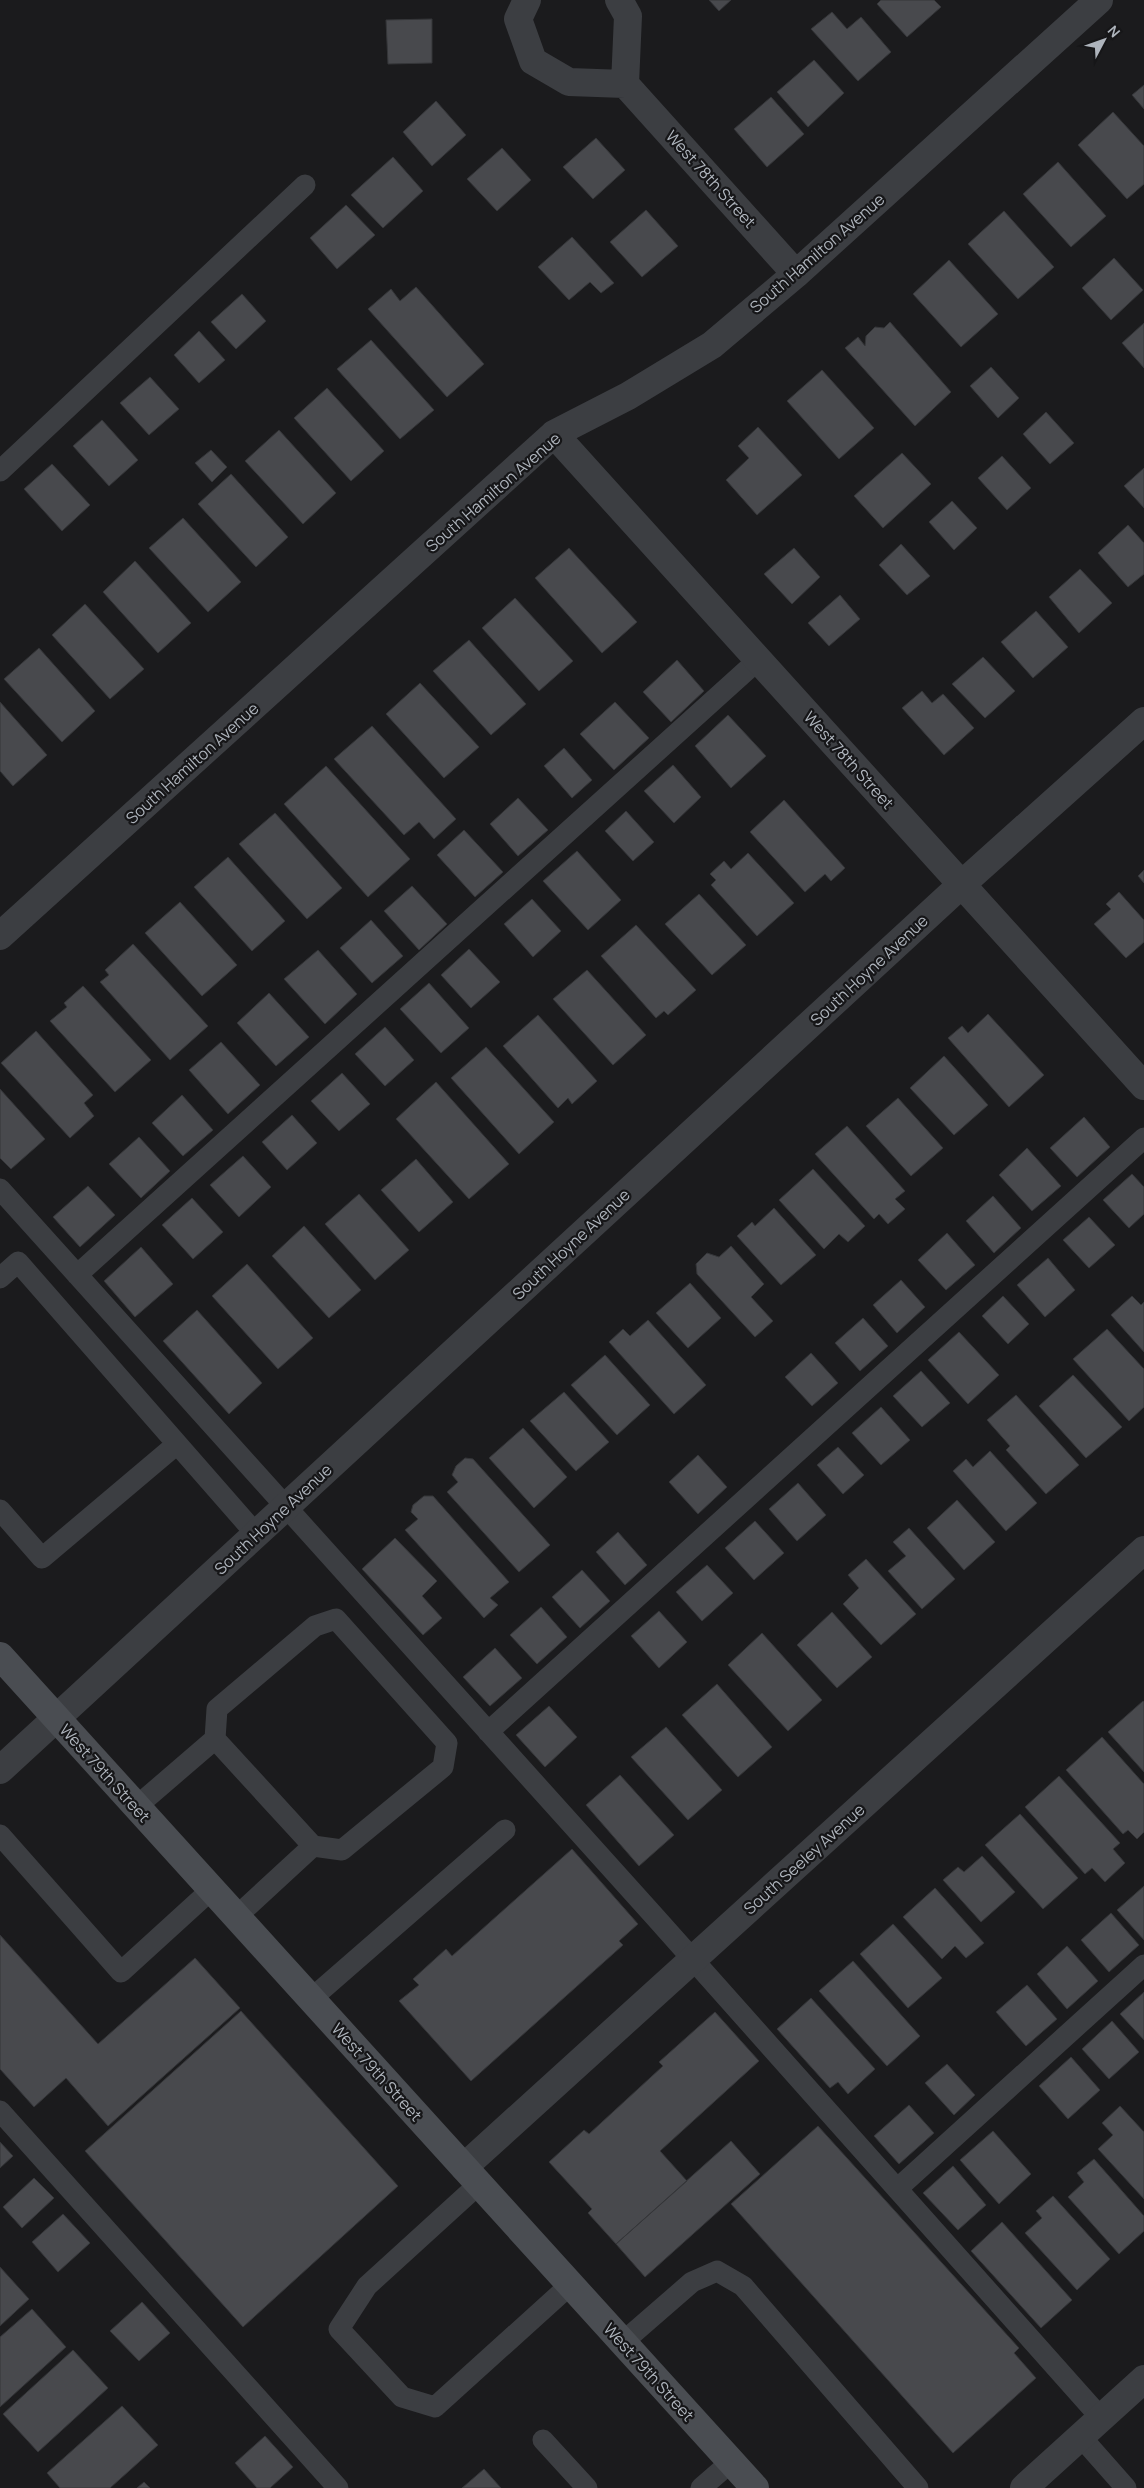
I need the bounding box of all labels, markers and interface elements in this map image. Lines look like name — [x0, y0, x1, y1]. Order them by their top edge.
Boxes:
north arrow — [1079, 15, 1129, 65]
text: N — [1104, 21, 1125, 41]
street label: West 78th Street — [661, 125, 761, 233]
street label: South Hamilton Avenue — [745, 188, 889, 318]
street label: South Hamilton Avenue — [421, 427, 565, 557]
street label: South Hamilton Avenue — [121, 697, 263, 829]
street label: West 78th Street — [799, 706, 899, 814]
street label: South Hoyne Avenue — [805, 910, 933, 1030]
street label: South Hoyne Avenue — [507, 1184, 635, 1304]
street label: South Hoyne Avenue — [209, 1459, 337, 1579]
street label: West 79th Street — [55, 1719, 155, 1827]
street label: South Seeley Avenue — [739, 1799, 869, 1919]
street label: West 79th Street — [327, 2018, 427, 2126]
street label: West 79th Street — [599, 2318, 699, 2426]

